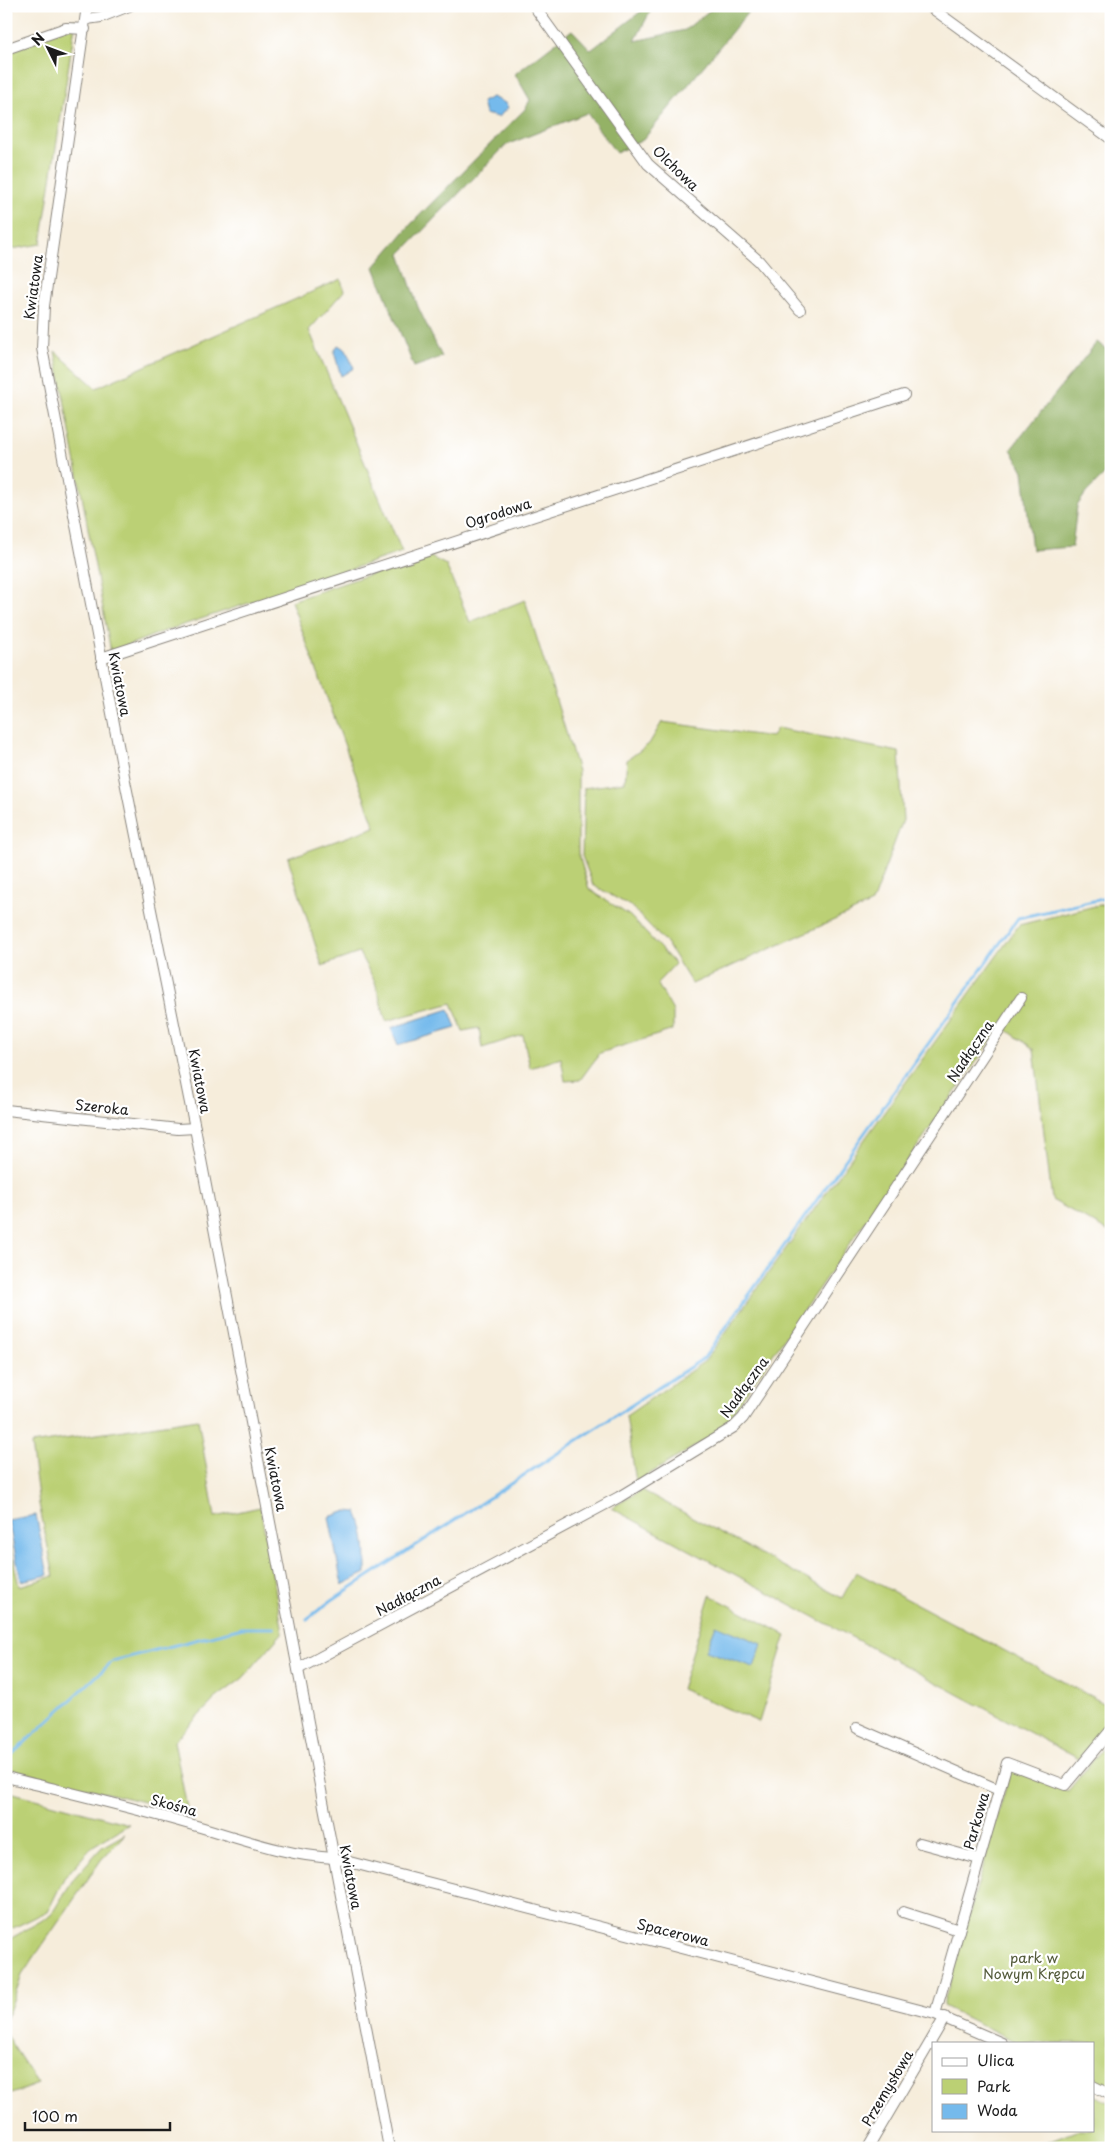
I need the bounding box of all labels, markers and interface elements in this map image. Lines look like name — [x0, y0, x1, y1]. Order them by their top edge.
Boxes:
north arrow — [22, 22, 72, 72]
text: N — [26, 28, 49, 50]
street label: Olchowa — [648, 141, 704, 196]
street label: Kwiatowa — [18, 253, 48, 321]
street label: Ogrodowa — [462, 492, 534, 534]
street label: Kwiatowa — [103, 650, 137, 718]
street label: Nadłączna — [941, 1015, 999, 1086]
street label: Kwiatowa — [183, 1047, 217, 1115]
street label: Szeroka — [74, 1094, 130, 1120]
street label: Nadłączna — [715, 1352, 774, 1422]
street label: Kwiatowa — [259, 1445, 293, 1513]
street label: Nadłączna — [372, 1569, 444, 1621]
street label: Skośna — [148, 1789, 200, 1821]
street label: Parkowa — [958, 1789, 994, 1852]
street label: Kwiatowa — [334, 1843, 368, 1911]
street label: Spacerowa — [635, 1913, 712, 1951]
park label: park w Nowym Krępcu — [983, 1947, 1085, 1984]
legend — [932, 2042, 1094, 2132]
street label: Przemysłowa — [856, 2046, 918, 2130]
text: Ulica — [977, 2048, 1015, 2071]
text: Park — [977, 2074, 1011, 2097]
text: Woda — [977, 2098, 1018, 2121]
scale bar — [25, 2099, 170, 2131]
text: 100 m — [32, 2104, 78, 2127]

